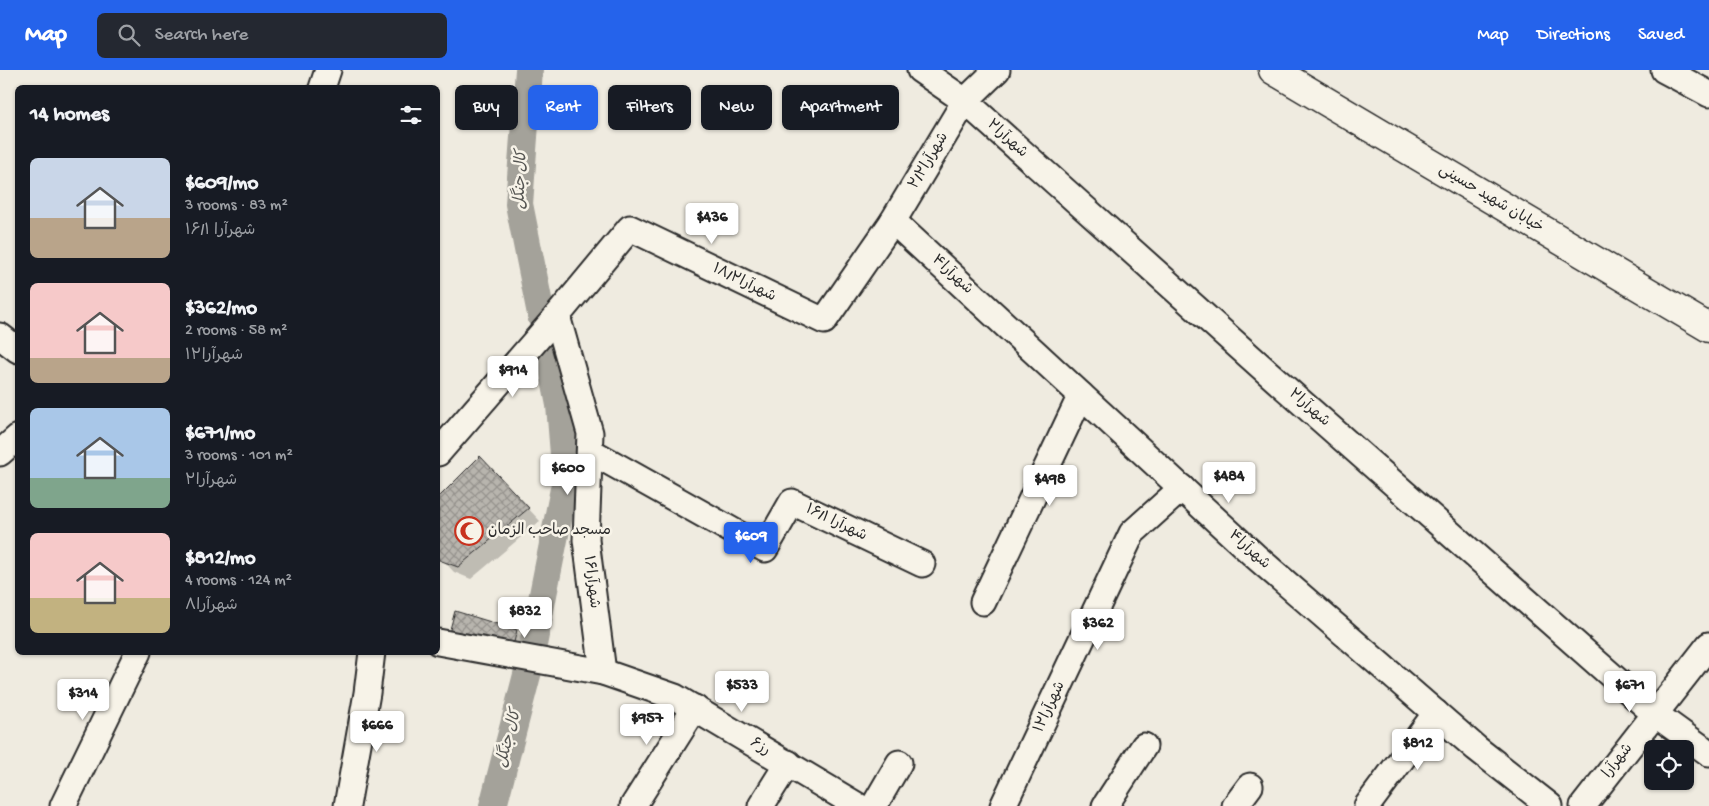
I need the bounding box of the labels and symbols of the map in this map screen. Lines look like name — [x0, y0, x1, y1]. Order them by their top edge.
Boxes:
street label: شهرآرا۲ — [983, 115, 1032, 162]
street label: شهرآرا۲/۲ — [904, 129, 953, 193]
water label: کال جنگل — [508, 147, 533, 210]
street label: خیابان شهید حسینی — [1435, 161, 1547, 237]
pin: $436 — [682, 202, 742, 245]
street label: شهرآرا۴ — [928, 251, 977, 299]
street label: شهرآرا۱۸/۲ — [709, 259, 779, 306]
pin: $914 — [483, 356, 543, 398]
street label: شهرآرا۲ — [1285, 384, 1334, 431]
pin: $600 — [538, 454, 598, 496]
pin: $484 — [1199, 462, 1259, 504]
pin: $498 — [1020, 464, 1080, 507]
street label: شهرآرا ۱۶/۱ — [802, 500, 870, 546]
mosque icon: مسجد صاحب الزمان — [454, 516, 484, 546]
place label: مسجد صاحب الزمان — [488, 522, 611, 540]
pin: $609 — [721, 522, 781, 564]
street label: شهرآرا۴ — [1224, 526, 1274, 573]
street label: شهرآرا۱۶ — [579, 554, 604, 610]
pin: $832 — [495, 596, 555, 639]
pin: $362 — [1068, 608, 1128, 651]
pin: $533 — [712, 670, 772, 713]
pin: $671 — [1600, 670, 1660, 713]
pin: $314 — [53, 678, 113, 721]
street label: شهرآرا۱۲ — [1029, 678, 1070, 735]
water label: کال جنگل — [490, 704, 528, 770]
pin: $957 — [617, 704, 677, 746]
pin: $666 — [347, 710, 407, 753]
pin: $812 — [1388, 728, 1448, 771]
street label: رز۶ — [747, 734, 773, 760]
street label: شهرآرا — [1598, 740, 1637, 782]

